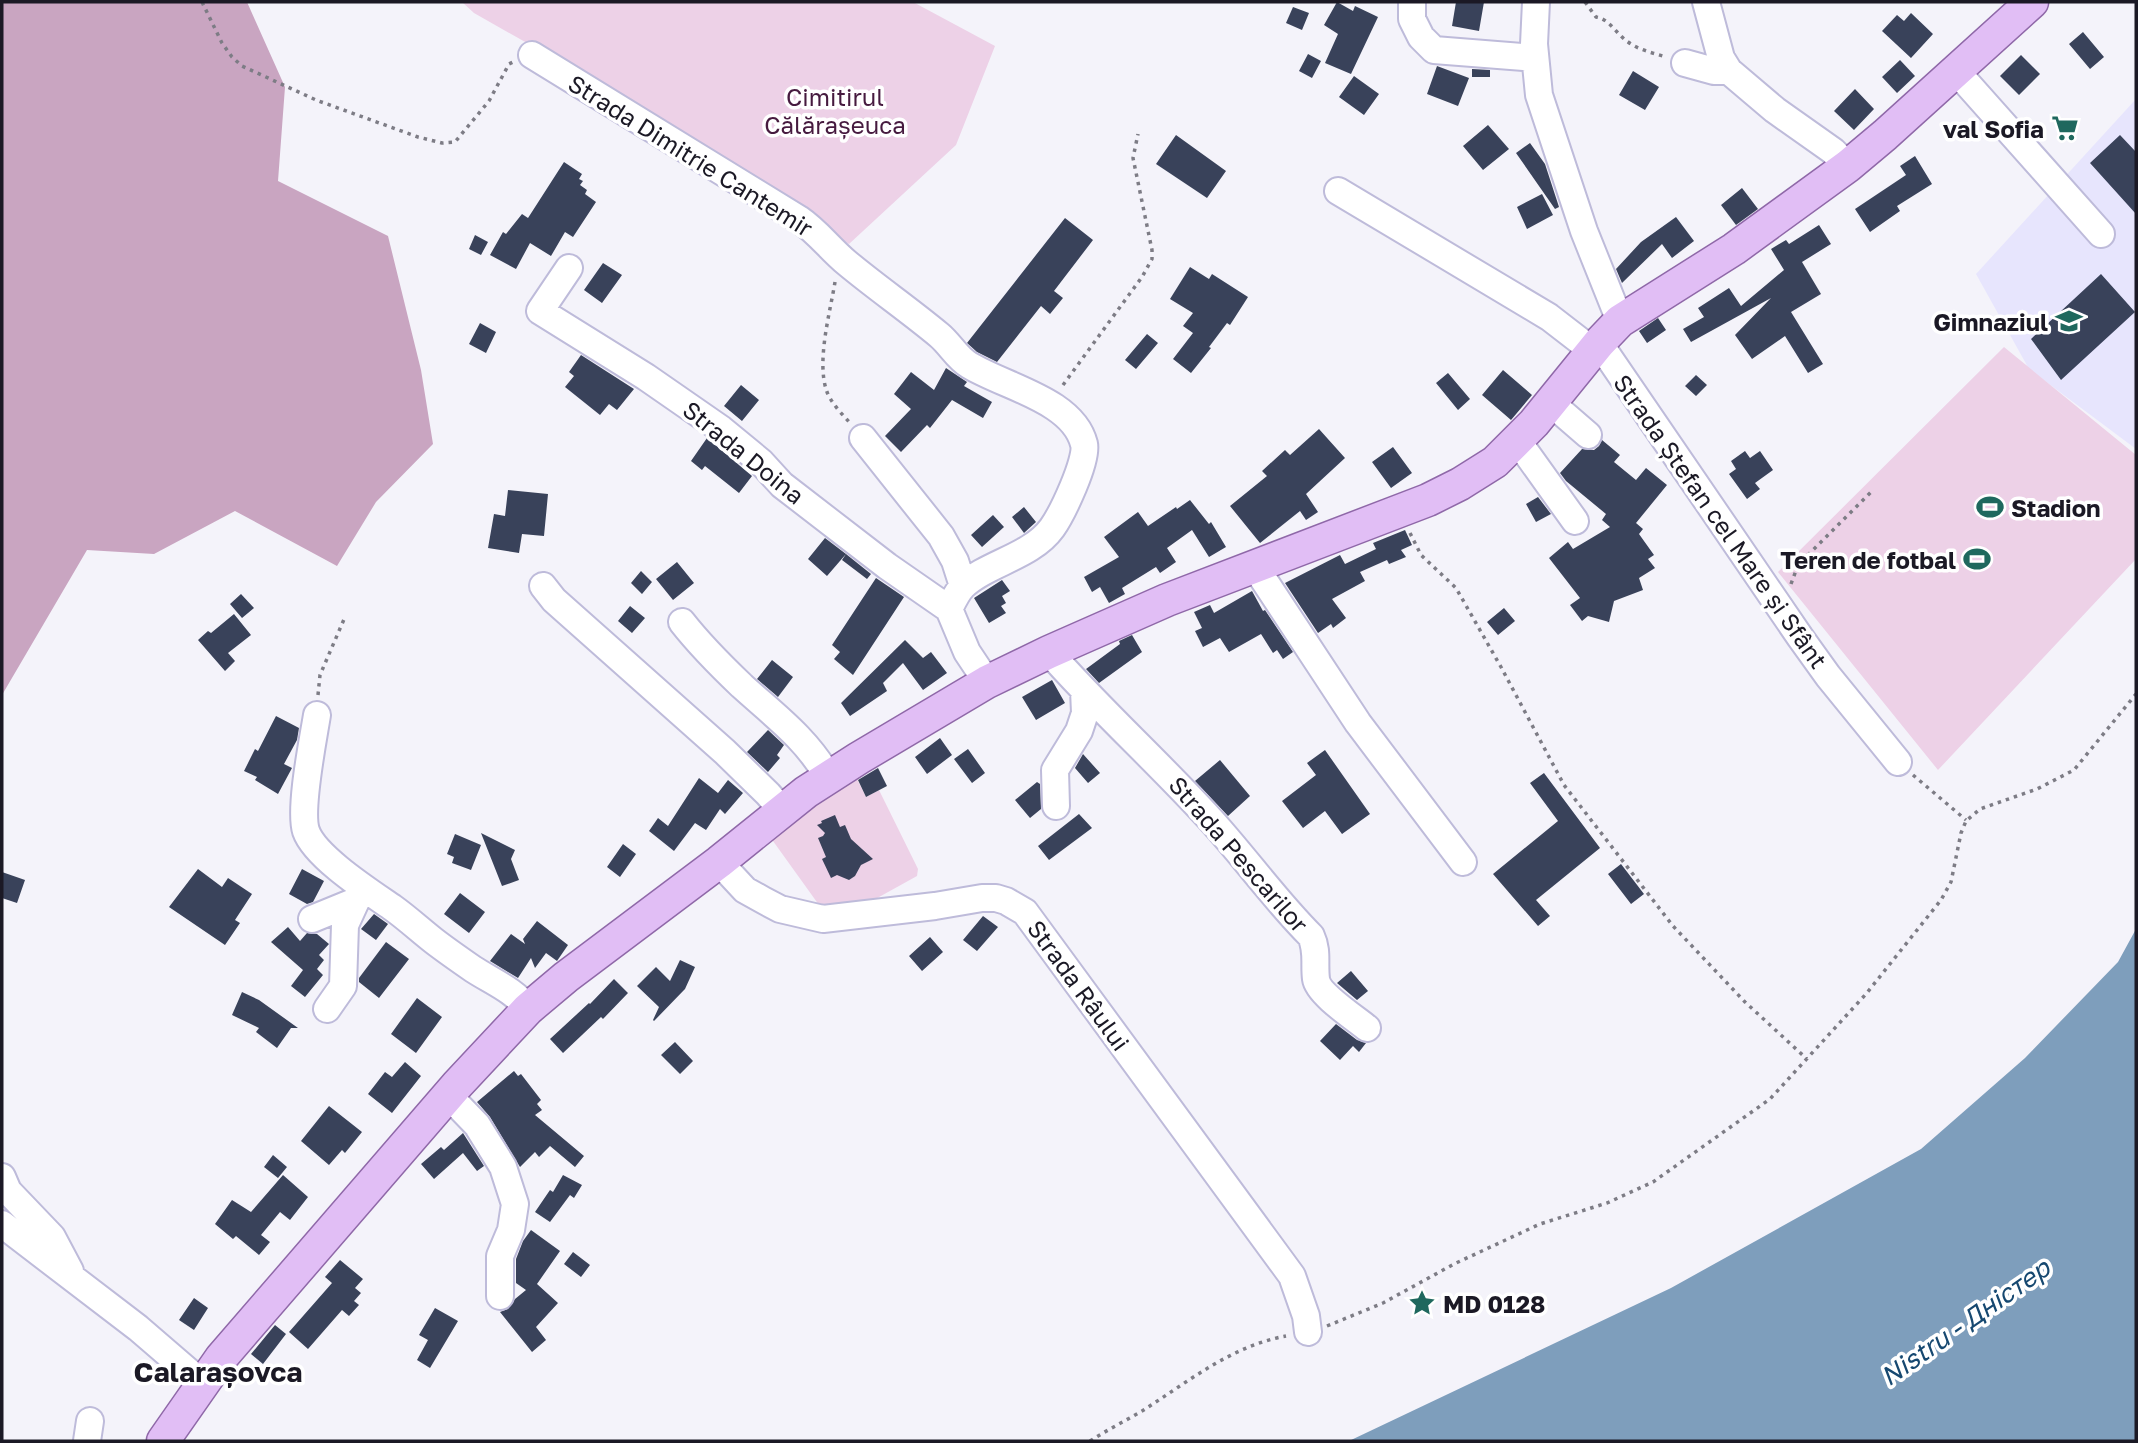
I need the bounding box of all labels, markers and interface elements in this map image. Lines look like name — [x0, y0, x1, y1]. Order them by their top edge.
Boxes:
street label: Strada Dimitrie Cantemir — [563, 68, 819, 242]
park label: Cimitirul Călărașeuca — [764, 82, 906, 140]
supermarket icon: val Sofia — [2050, 113, 2080, 143]
place label: val Sofia — [1943, 114, 2044, 143]
school or university icon: Gimnaziul — [2054, 306, 2084, 336]
place label: Gimnaziul — [1933, 307, 2048, 336]
street label: Strada Ștefan cel Mare și Sfânt — [1607, 368, 1834, 674]
street label: Strada Doina — [678, 394, 810, 510]
sports icon: Stadion — [1975, 492, 2005, 522]
place label: Stadion — [2011, 493, 2101, 522]
sports icon: Teren de fotbal — [1962, 544, 1992, 574]
place label: Teren de fotbal — [1780, 545, 1956, 574]
street label: Strada Pescarilor — [1163, 770, 1315, 938]
street label: Strada Râului — [1022, 914, 1136, 1056]
water label: Nistru - Дністер — [1875, 1251, 2057, 1392]
place icon: MD 0128 — [1407, 1288, 1437, 1318]
place label: MD 0128 — [1443, 1289, 1545, 1318]
district label: Calarașovca — [134, 1355, 303, 1388]

